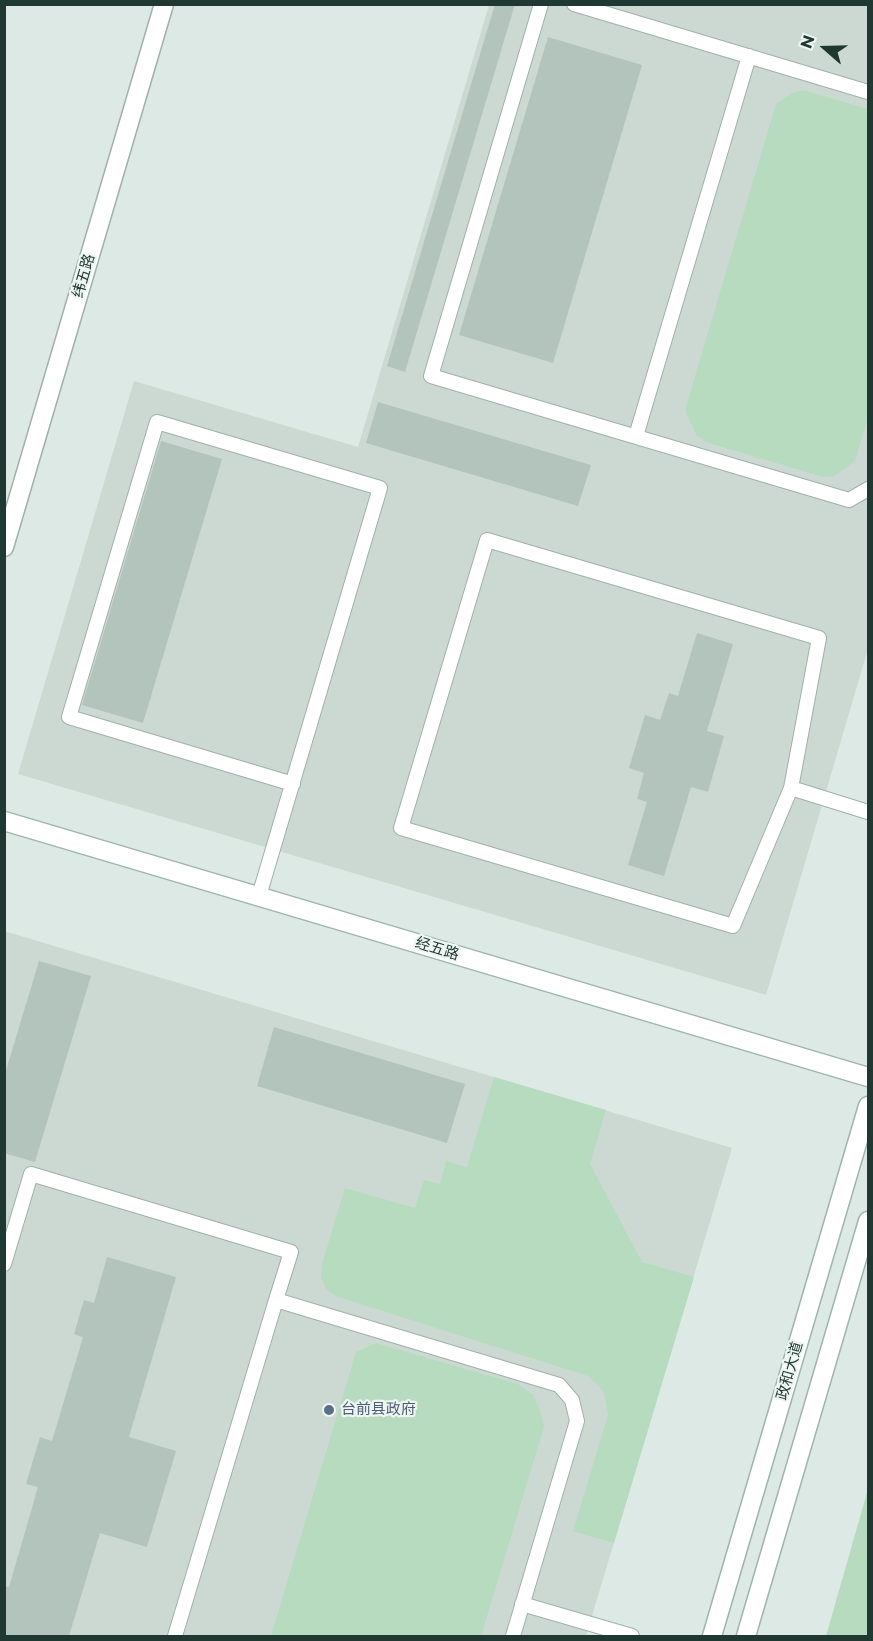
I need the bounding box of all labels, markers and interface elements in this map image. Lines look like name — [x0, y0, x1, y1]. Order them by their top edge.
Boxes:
north arrow — [795, 18, 855, 78]
text: N — [796, 32, 819, 51]
street label: 纬五路 — [69, 252, 99, 300]
street label: 经五路 — [413, 934, 461, 964]
street label: 政和大道 — [773, 1340, 807, 1402]
place label: 台前县政府 — [341, 1401, 416, 1419]
marker: 台前县政府 — [322, 1403, 336, 1417]

